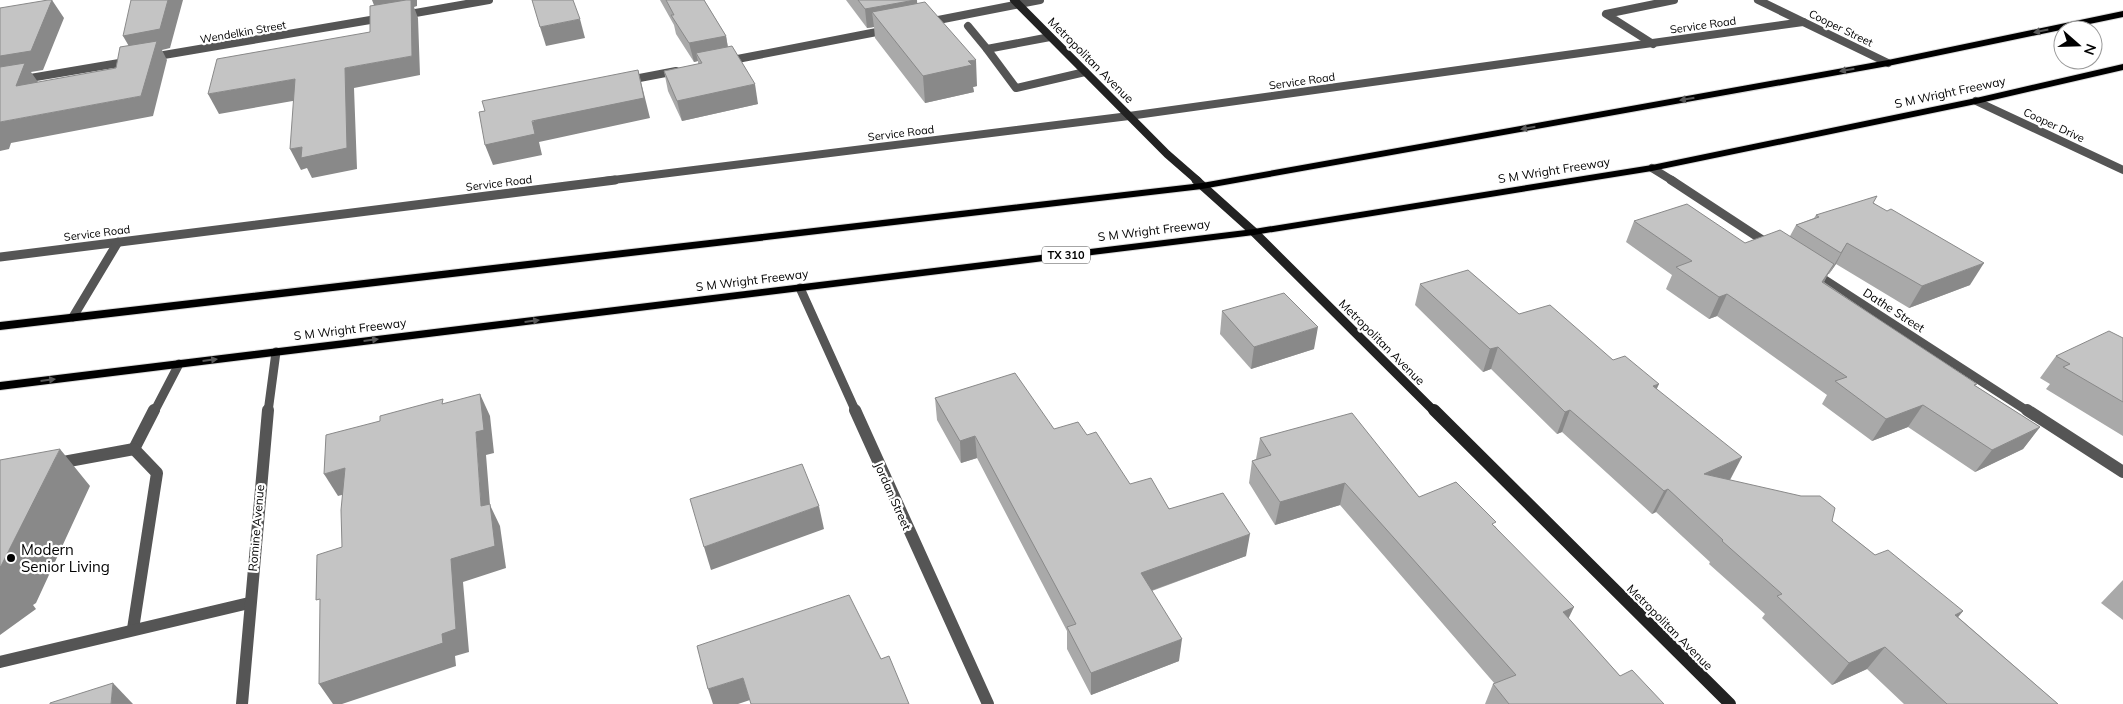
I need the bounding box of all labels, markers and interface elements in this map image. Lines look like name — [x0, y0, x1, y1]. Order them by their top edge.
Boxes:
street label: Cooper Street — [1807, 6, 1875, 50]
street label: Service Road — [1669, 13, 1737, 37]
street label: Metropolitan Avenue — [1045, 14, 1137, 106]
street label: Wendelkin Street — [199, 18, 287, 46]
north arrow — [2053, 20, 2103, 70]
one-way arrow — [2033, 28, 2049, 36]
text: N — [2080, 41, 2100, 57]
one-way arrow — [1839, 67, 1855, 75]
street label: Service Road — [1268, 69, 1336, 93]
street label: S M Wright Freeway — [1893, 73, 2008, 111]
one-way arrow — [1679, 96, 1695, 104]
street label: Cooper Drive — [2021, 105, 2087, 145]
street label: Service Road — [867, 122, 935, 144]
one-way arrow — [1519, 124, 1535, 132]
street label: S M Wright Freeway — [1497, 154, 1612, 186]
street label: Service Road — [465, 172, 533, 194]
street label: S M Wright Freeway — [1097, 216, 1212, 244]
street label: Service Road — [63, 222, 131, 244]
road number: TX 310 — [1042, 246, 1090, 264]
street label: S M Wright Freeway — [695, 266, 810, 294]
street label: Dathe Street — [1860, 285, 1928, 335]
street label: Metropolitan Avenue — [1336, 296, 1428, 388]
street label: S M Wright Freeway — [293, 315, 408, 343]
one-way arrow — [525, 317, 541, 325]
one-way arrow — [363, 336, 379, 344]
one-way arrow — [202, 356, 218, 364]
one-way arrow — [41, 376, 57, 384]
street label: Jordan Street — [871, 460, 915, 532]
street label: Romine Avenue — [245, 484, 267, 572]
place label: Modern Senior Living — [21, 540, 110, 576]
marker: Modern Senior Living — [5, 552, 17, 564]
street label: Metropolitan Avenue — [1624, 581, 1716, 673]

